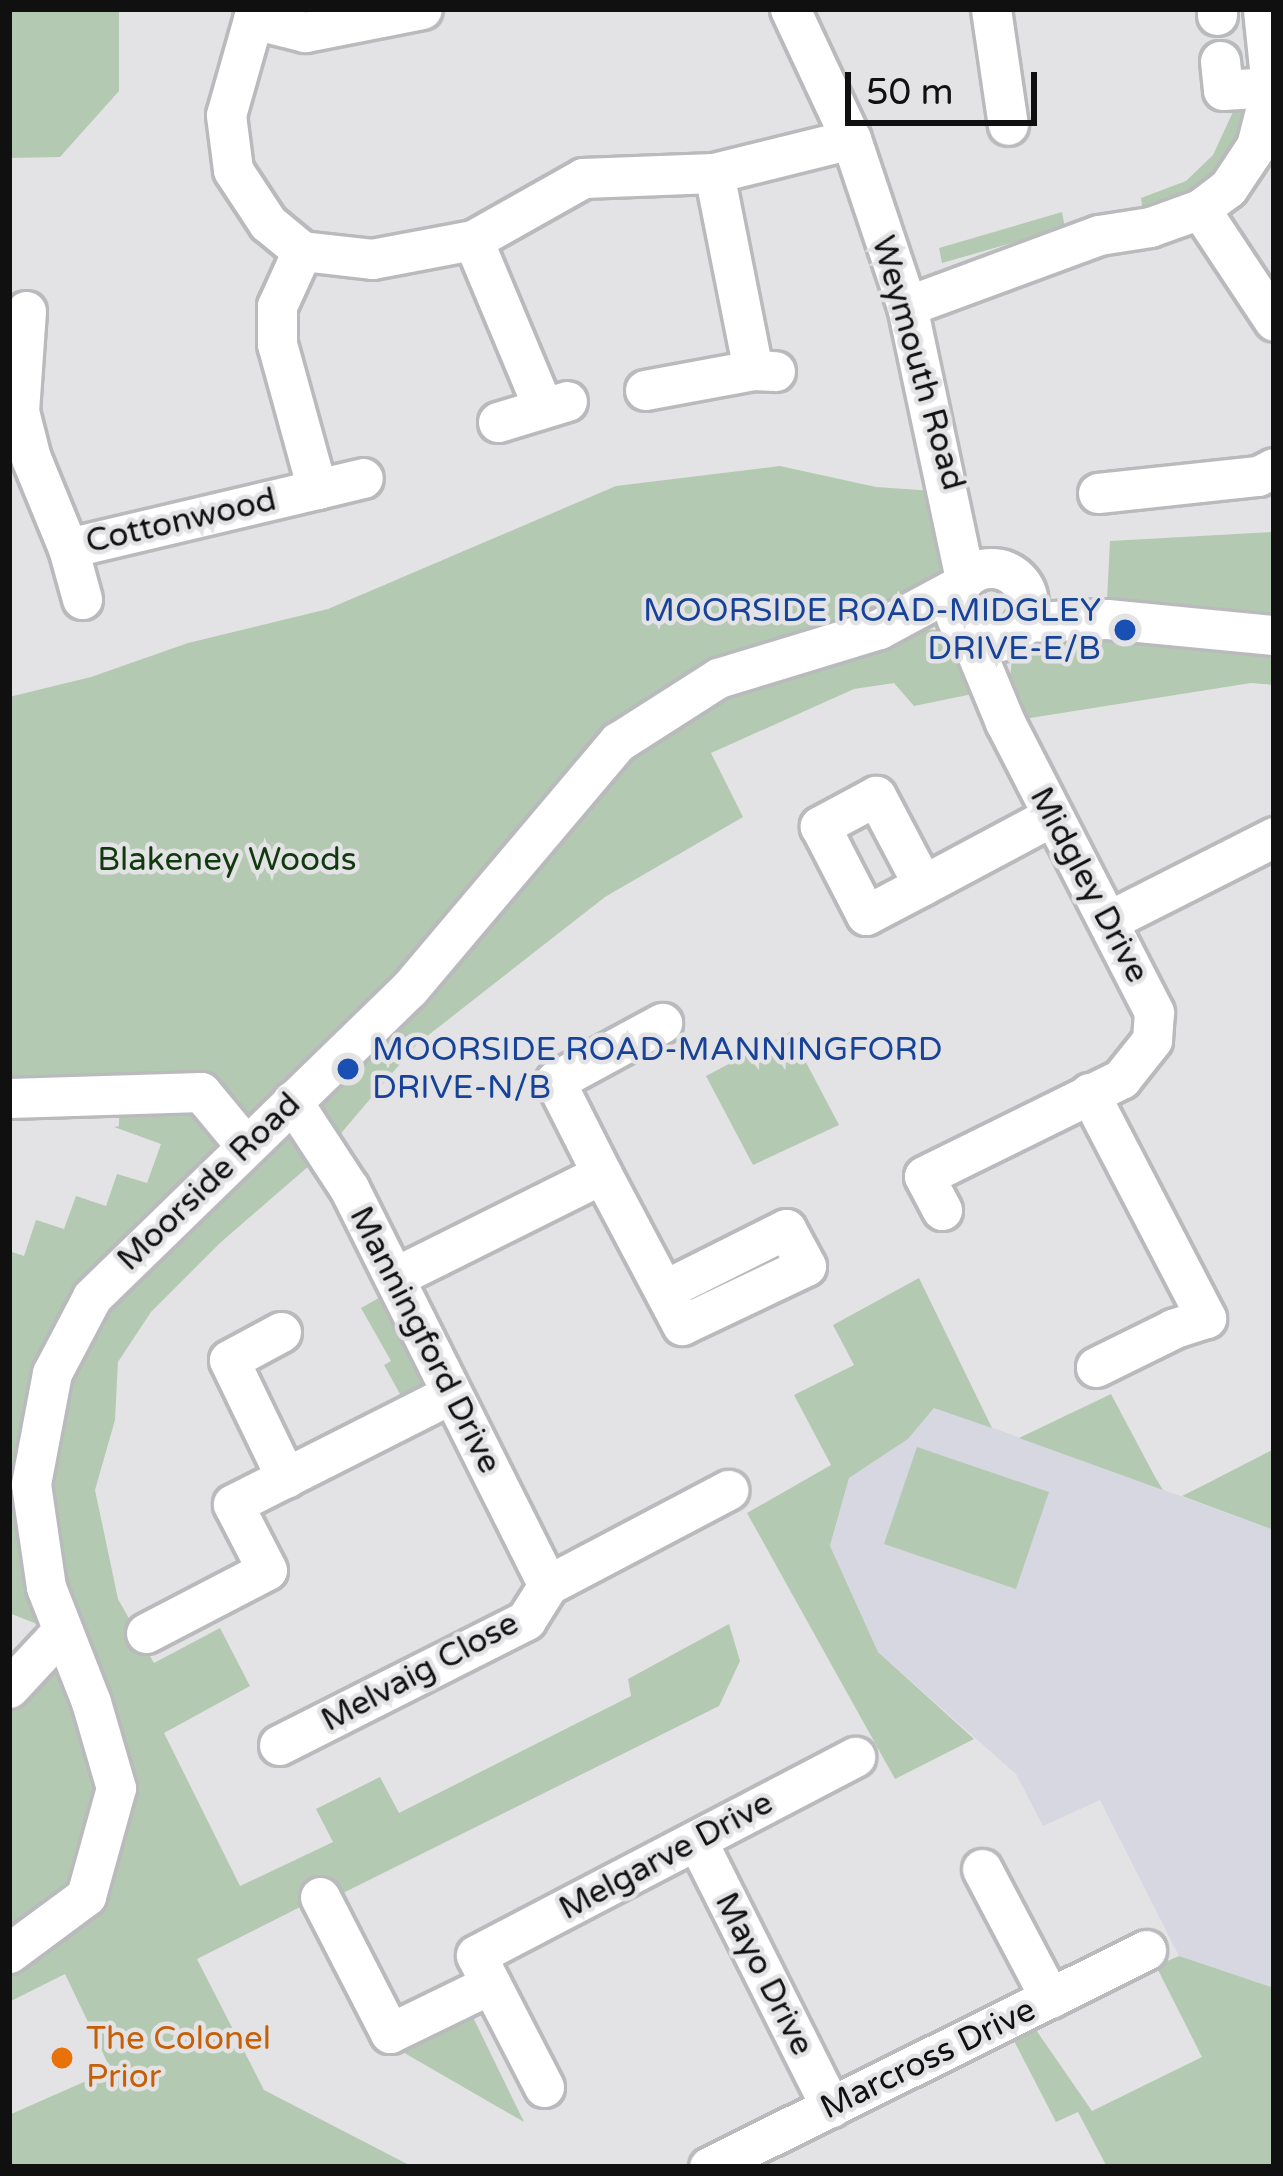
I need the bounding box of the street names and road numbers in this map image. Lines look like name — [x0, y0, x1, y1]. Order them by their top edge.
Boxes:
street label: Weymouth Road — [863, 231, 973, 495]
street label: Cottonwood — [82, 480, 280, 562]
street label: Midgley Drive — [1021, 780, 1157, 990]
street label: Moorside Road — [109, 1085, 309, 1279]
street label: Manningford Drive — [341, 1200, 509, 1480]
street label: Melvaig Close — [315, 1603, 525, 1741]
street label: Melgarve Drive — [552, 1783, 780, 1929]
street label: Mayo Drive — [706, 1886, 822, 2062]
street label: Marcross Drive — [814, 1990, 1042, 2128]

